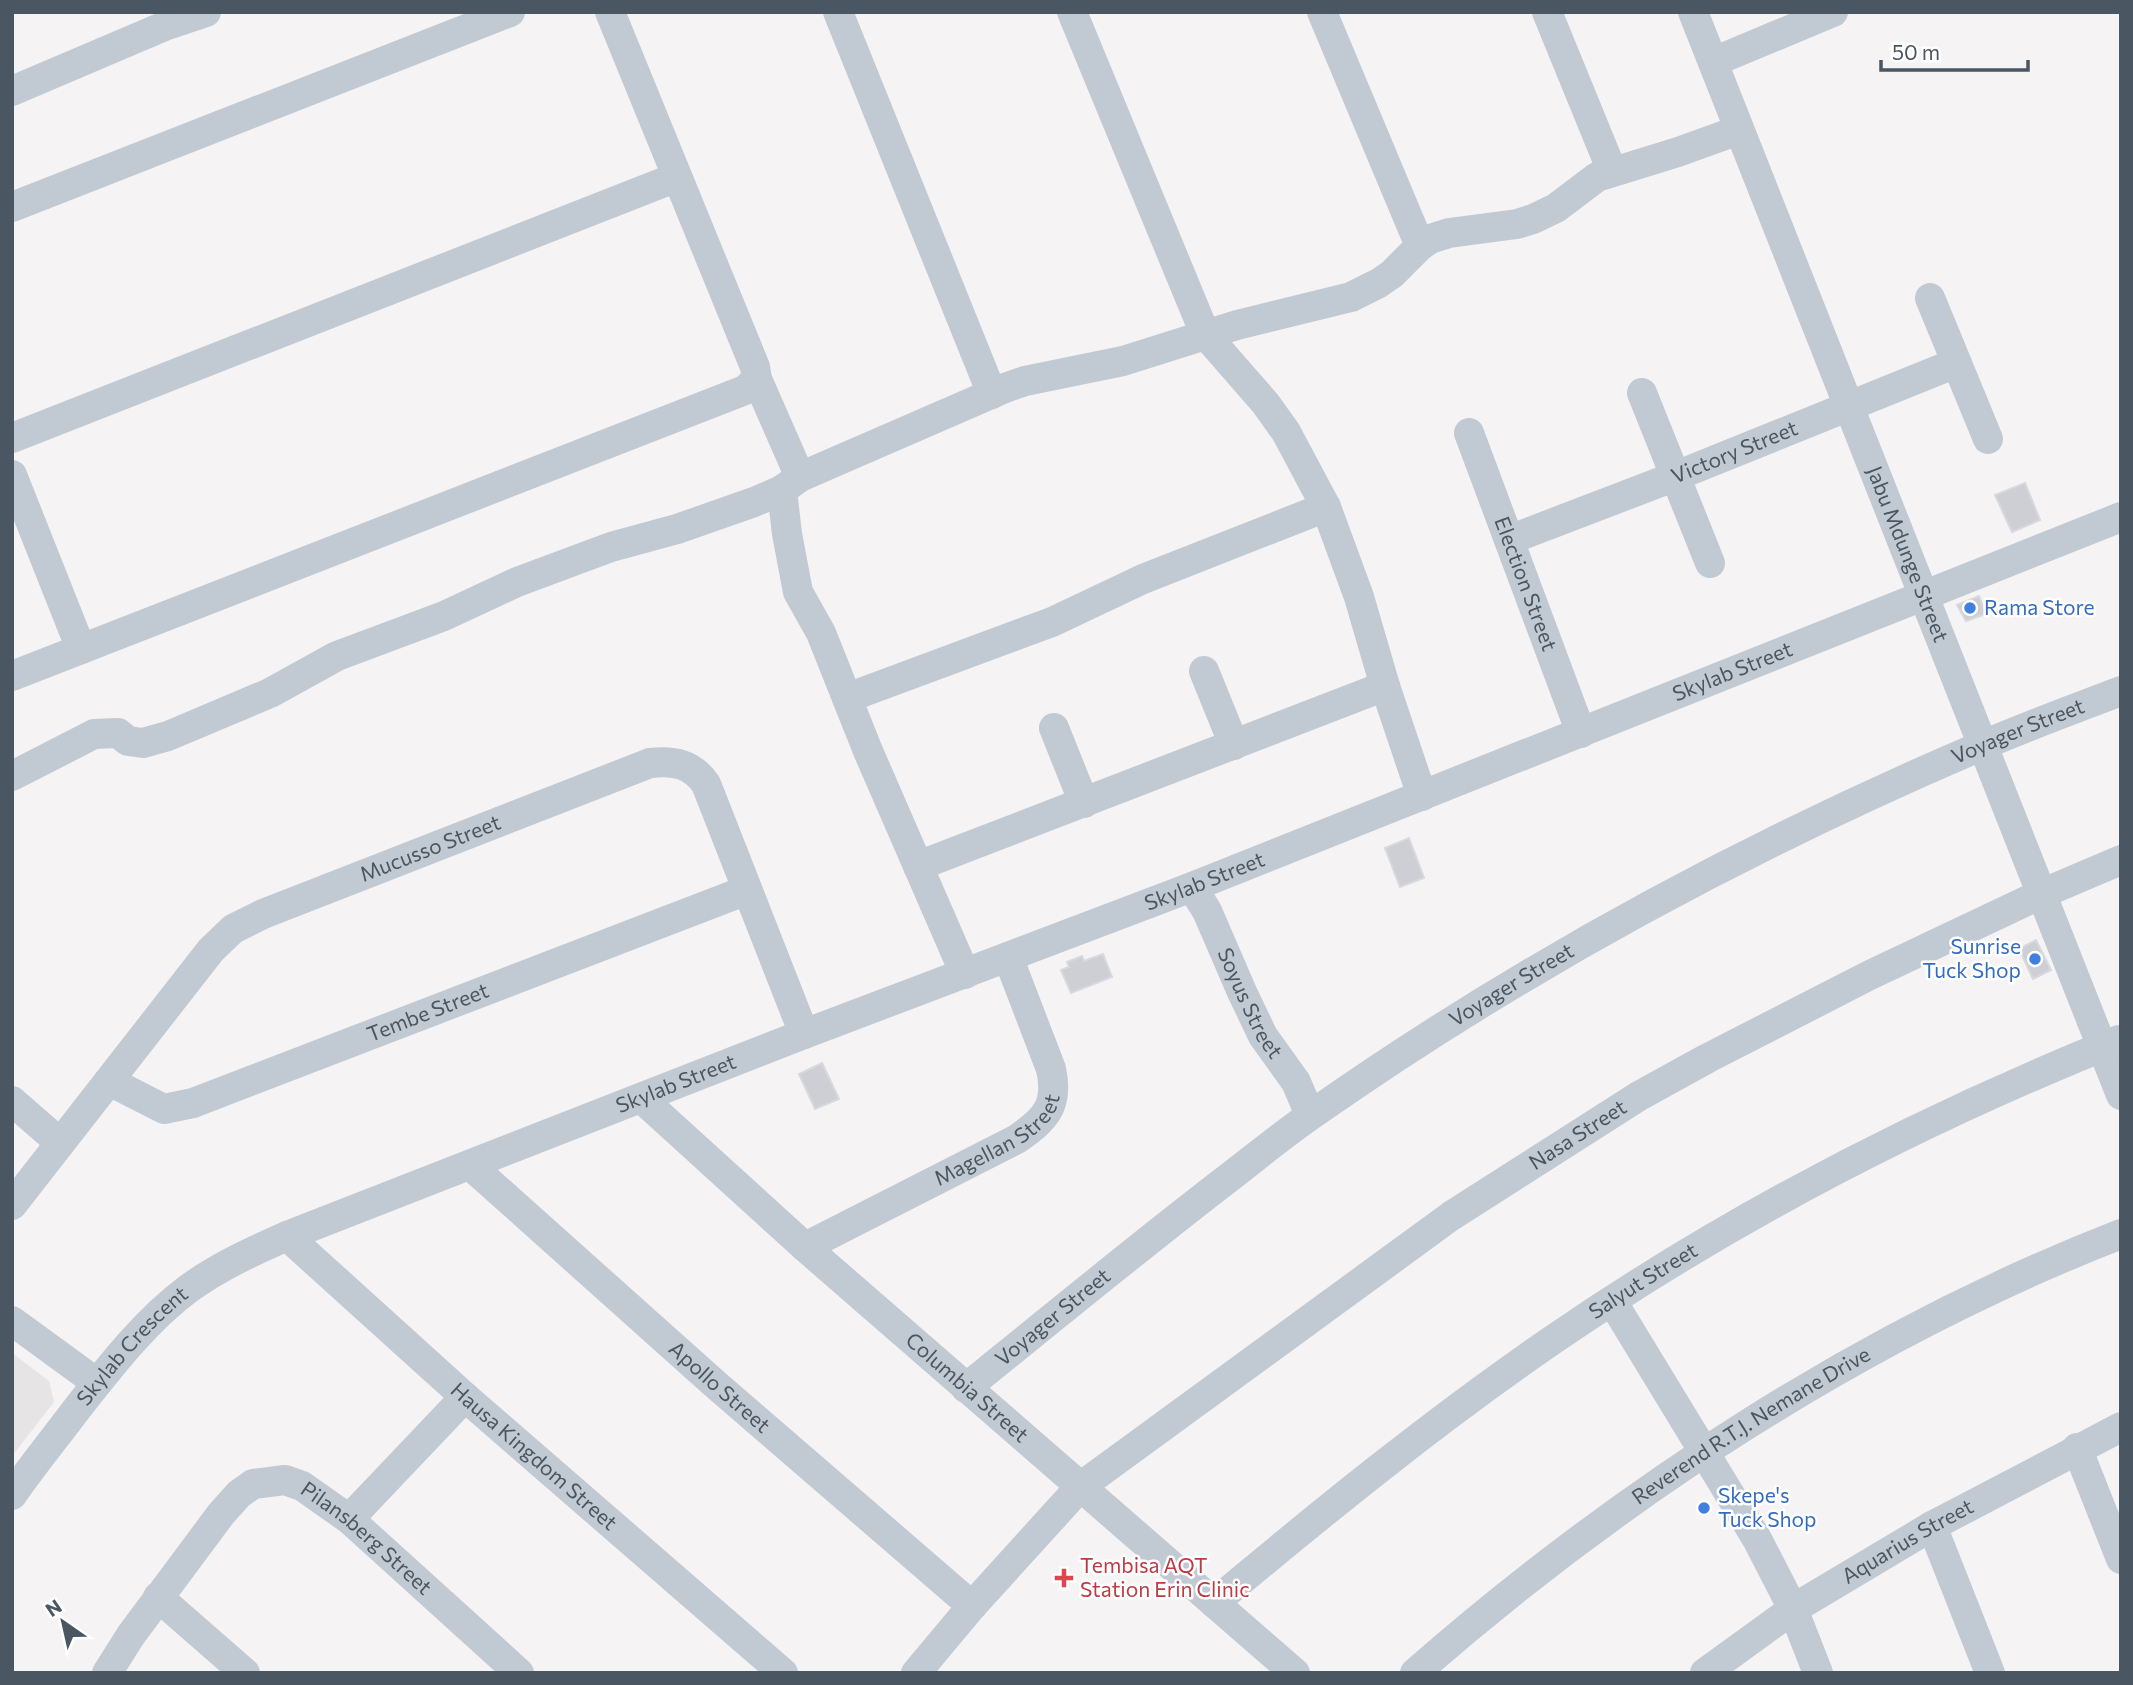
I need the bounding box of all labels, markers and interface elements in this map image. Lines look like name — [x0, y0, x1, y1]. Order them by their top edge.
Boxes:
scale bar — [1881, 28, 2028, 72]
text: 50 m — [1892, 39, 1940, 64]
street label: Victory Street — [1667, 414, 1801, 488]
street label: Jabu Mdunge Street — [1863, 462, 1955, 645]
street label: Election Street — [1490, 513, 1563, 654]
place label: Rama Store — [1984, 594, 2095, 619]
marker: Rama Store — [1962, 600, 1978, 616]
street label: Skylab Street — [1668, 635, 1795, 705]
street label: Voyager Street — [1947, 692, 2087, 768]
street label: Mucusso Street — [356, 809, 504, 886]
street label: Skylab Street — [1141, 845, 1268, 915]
place label: Sunrise Tuck Shop — [1922, 933, 2021, 982]
street label: Voyager Street — [1444, 937, 1578, 1031]
street label: Soyus Street — [1213, 944, 1289, 1063]
marker: Sunrise Tuck Shop — [2027, 951, 2043, 967]
street label: Tembe Street — [363, 977, 492, 1046]
street label: Skylab Street — [612, 1048, 739, 1117]
street label: Magellan Street — [929, 1091, 1064, 1190]
street label: Nasa Street — [1524, 1093, 1631, 1174]
street label: Salyut Street — [1583, 1236, 1701, 1323]
street label: Voyager Street — [989, 1262, 1115, 1370]
street label: Skylab Crescent — [71, 1280, 192, 1410]
street label: Columbia Street — [901, 1326, 1034, 1447]
street label: Apollo Street — [665, 1335, 776, 1437]
street label: Reverend R.T.J. Nemane Drive — [1626, 1340, 1874, 1509]
street label: Hausa Kingdom Street — [446, 1376, 623, 1535]
street label: Pilansberg Street — [297, 1475, 438, 1599]
place label: Skepe's Tuck Shop — [1718, 1482, 1817, 1531]
street label: Aquarius Street — [1837, 1493, 1977, 1588]
marker: Skepe's Tuck Shop — [1696, 1500, 1712, 1516]
place label: Tembisa AQT Station Erin Clinic — [1080, 1552, 1250, 1601]
marker: Tembisa AQT Station Erin Clinic — [1054, 1568, 1074, 1588]
north arrow — [28, 1587, 98, 1657]
text: N — [41, 1594, 66, 1621]

